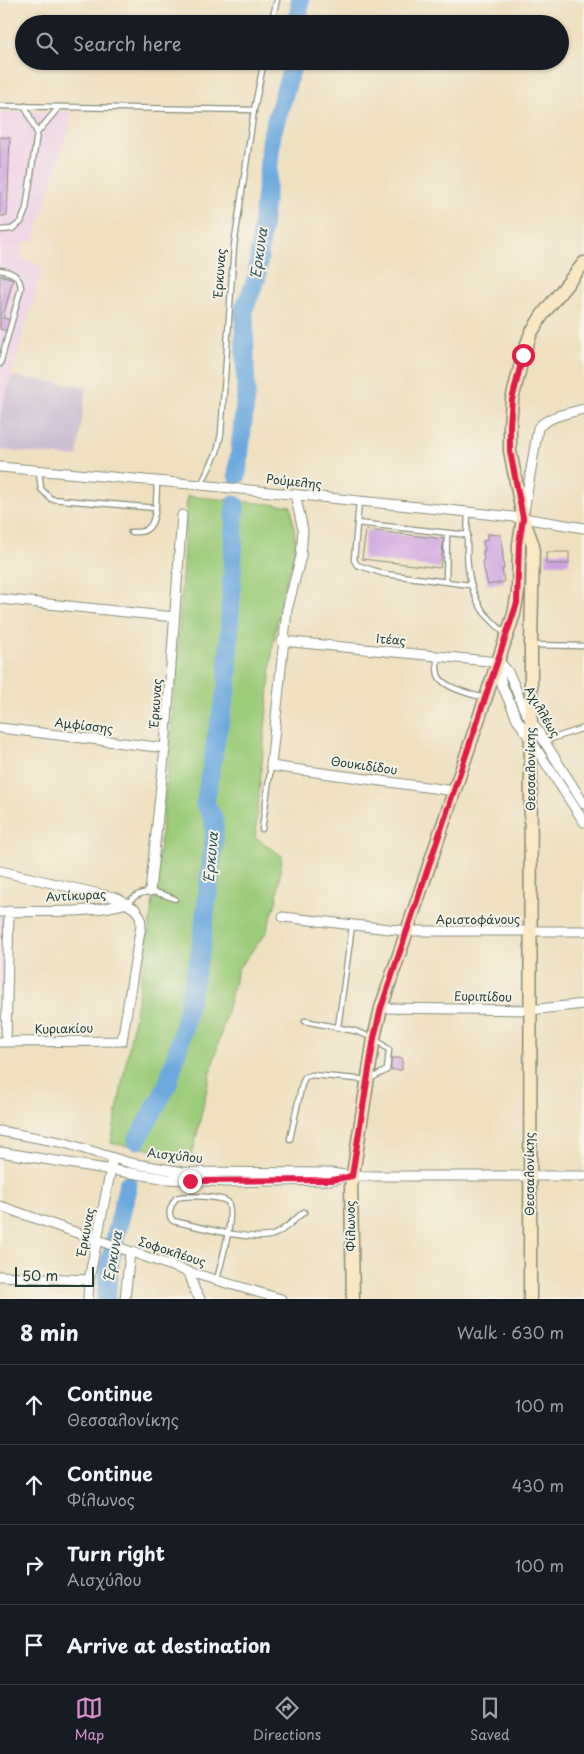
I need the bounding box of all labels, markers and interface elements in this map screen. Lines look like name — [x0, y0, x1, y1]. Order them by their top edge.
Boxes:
search box — [15, 15, 569, 70]
icon: search — [33, 29, 61, 57]
text: Search here — [73, 29, 182, 57]
water label: Έρκυνα — [245, 226, 272, 279]
street label: Έρκυνας — [208, 248, 230, 300]
route start — [512, 344, 535, 367]
street label: Ρούμελης — [265, 469, 323, 493]
street label: Ιτέας — [375, 629, 407, 649]
street label: Έρκυνας — [144, 678, 166, 730]
street label: Αχιλλέως — [521, 682, 565, 741]
street label: Αμφίσσης — [54, 712, 114, 738]
street label: Θεσσαλονίκης — [521, 727, 539, 811]
street label: Θουκιδίδου — [330, 751, 399, 779]
water label: Έρκυνα — [198, 830, 223, 883]
street label: Αντίκυρας — [45, 884, 107, 906]
street label: Αριστοφάνους — [436, 910, 520, 928]
street label: Ευριπίδου — [454, 986, 512, 1006]
street label: Κυριακίου — [35, 1018, 94, 1038]
street label: Θεσσαλονίκης — [520, 1132, 538, 1216]
street label: Αισχύλου — [146, 1143, 204, 1167]
route end — [179, 1170, 202, 1193]
street label: Φίλωνος — [341, 1200, 359, 1252]
street label: Έρκυνας — [71, 1206, 99, 1260]
water label: Έρκυνα — [98, 1229, 127, 1282]
street label: Σοφοκλέους — [136, 1232, 208, 1270]
scale bar — [15, 1264, 94, 1287]
text: 50 m — [22, 1265, 58, 1286]
text: 8 min — [20, 1316, 79, 1348]
text: Walk · 630 m — [457, 1320, 564, 1344]
text: Continue — [67, 1379, 153, 1407]
icon: ahead — [20, 1391, 48, 1419]
text: 100 m — [515, 1393, 564, 1417]
text: Θεσσαλονίκης — [67, 1407, 179, 1431]
text: Continue — [67, 1459, 153, 1487]
icon: ahead — [20, 1471, 48, 1499]
text: 430 m — [512, 1473, 564, 1497]
text: Φίλωνος — [67, 1487, 135, 1511]
text: Turn right — [67, 1539, 165, 1567]
icon: right — [20, 1551, 48, 1579]
text: 100 m — [515, 1553, 564, 1577]
text: Αισχύλου — [67, 1567, 142, 1591]
icon: arrive — [20, 1631, 48, 1659]
text: Arrive at destination — [67, 1631, 271, 1659]
tab: Map — [74, 1694, 104, 1745]
tab: Directions — [253, 1694, 321, 1745]
tab: Saved — [470, 1694, 510, 1745]

